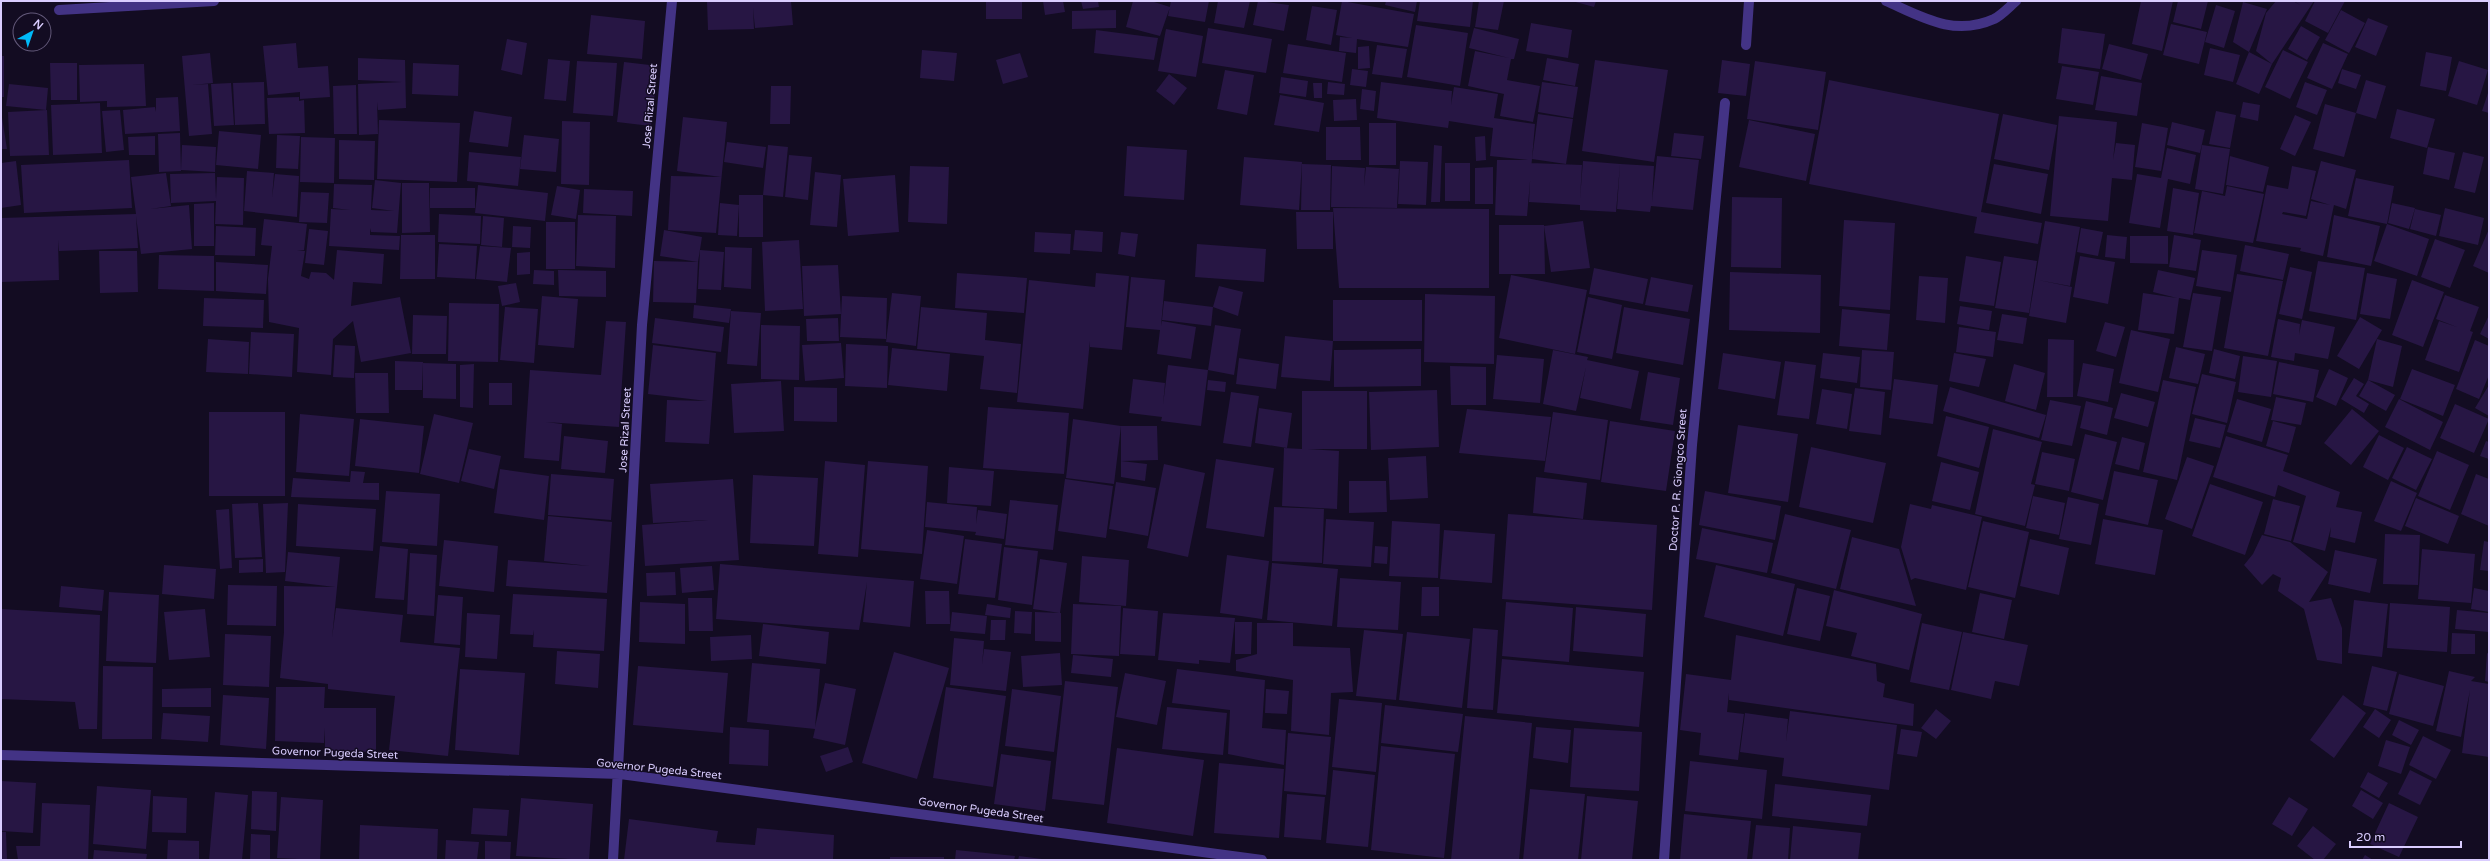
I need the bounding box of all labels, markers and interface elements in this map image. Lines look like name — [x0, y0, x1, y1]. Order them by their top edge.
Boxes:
north arrow — [12, 12, 52, 52]
text: N — [31, 17, 46, 33]
street label: Jose Rizal Street — [640, 63, 660, 149]
street label: Jose Rizal Street — [616, 387, 634, 473]
street label: Doctor P. R. Giongco Street — [1667, 408, 1689, 552]
street label: Governor Pugeda Street — [272, 744, 398, 762]
street label: Governor Pugeda Street — [596, 756, 722, 782]
street label: Governor Pugeda Street — [918, 795, 1044, 825]
scale bar — [2350, 823, 2461, 849]
text: 20 m — [2356, 830, 2385, 844]

